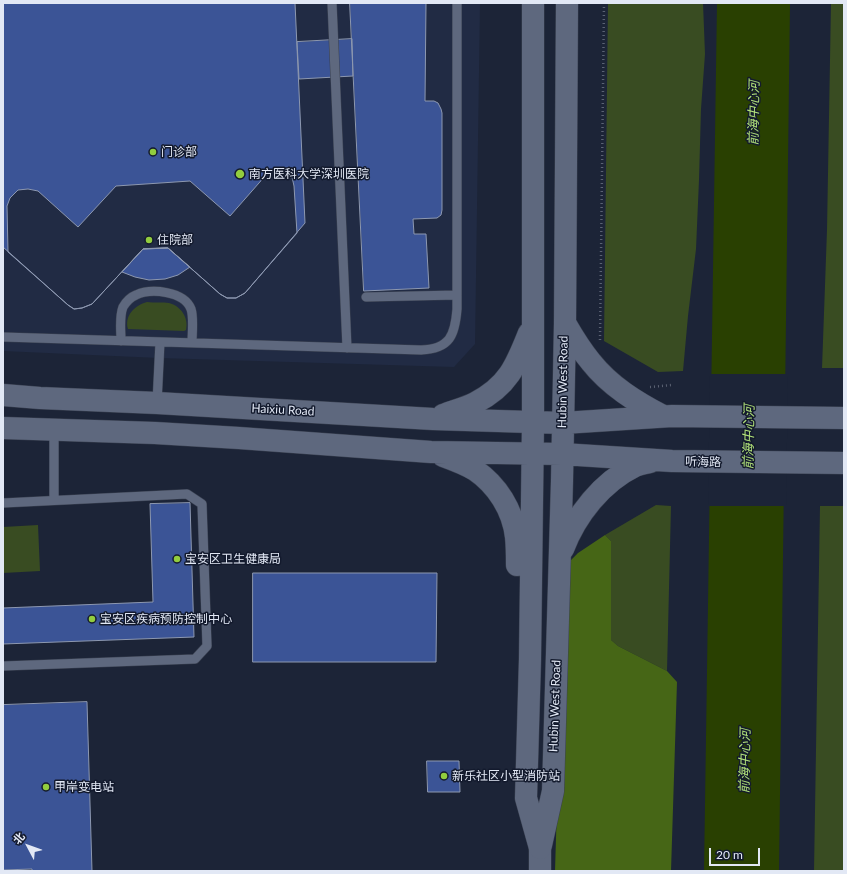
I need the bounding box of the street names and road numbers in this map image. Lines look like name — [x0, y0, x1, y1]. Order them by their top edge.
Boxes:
street label: Hubin West Road — [555, 336, 571, 428]
street label: Haixiu Road — [251, 401, 315, 419]
street label: 听海路 — [685, 454, 721, 470]
street label: Hubin West Road — [546, 660, 564, 752]

